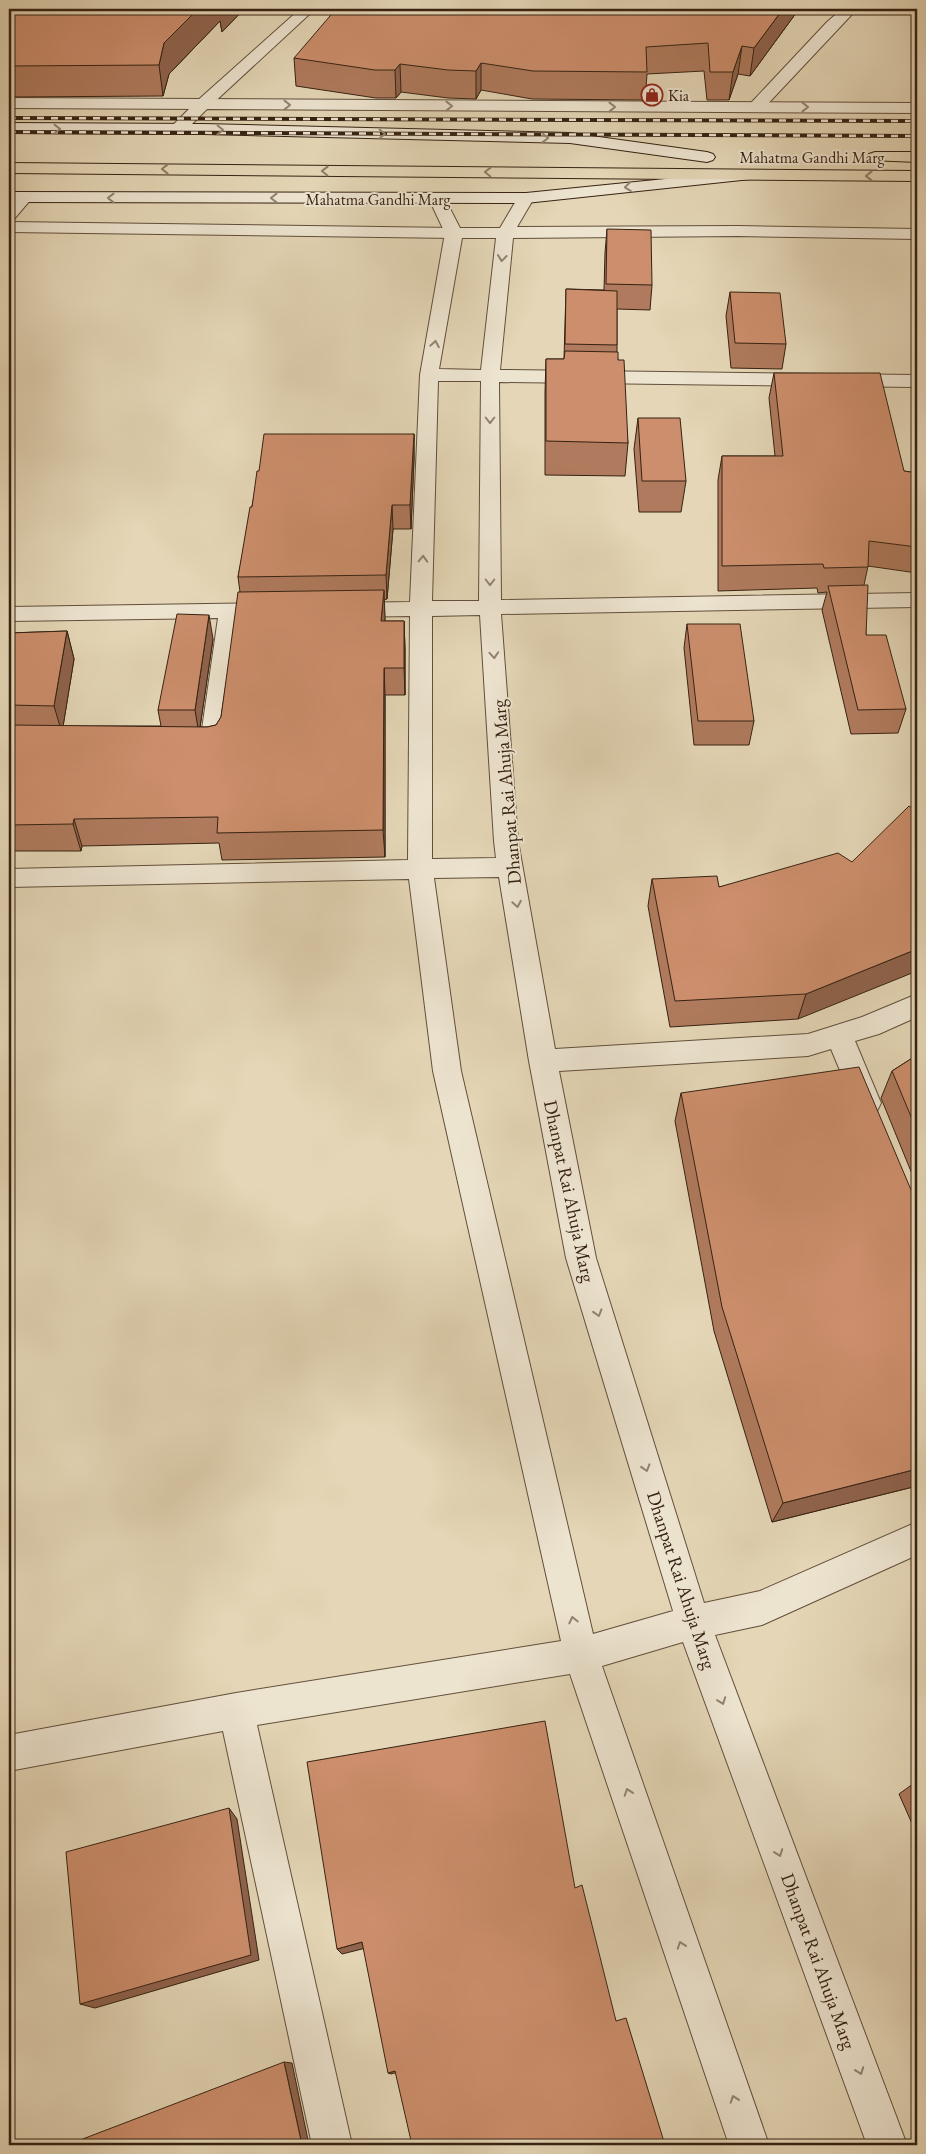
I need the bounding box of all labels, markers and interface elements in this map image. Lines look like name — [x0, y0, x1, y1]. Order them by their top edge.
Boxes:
shop icon: Kia — [640, 83, 664, 107]
place label: Kia — [668, 85, 690, 106]
one-way arrow — [283, 100, 291, 110]
one-way arrow — [446, 101, 453, 111]
one-way arrow — [608, 101, 616, 112]
one-way arrow — [801, 102, 809, 112]
one-way arrow — [54, 123, 62, 134]
one-way arrow — [216, 125, 224, 135]
one-way arrow — [379, 129, 387, 139]
one-way arrow — [542, 133, 549, 143]
street label: Mahatma Gandhi Marg — [740, 147, 885, 168]
one-way arrow — [160, 164, 168, 174]
one-way arrow — [321, 165, 329, 176]
one-way arrow — [483, 167, 491, 178]
one-way arrow — [864, 171, 872, 181]
one-way arrow — [624, 181, 632, 192]
street label: Mahatma Gandhi Marg — [306, 189, 451, 210]
one-way arrow — [107, 193, 115, 203]
one-way arrow — [270, 193, 278, 204]
one-way arrow — [497, 254, 508, 262]
one-way arrow — [429, 340, 439, 349]
one-way arrow — [485, 416, 495, 424]
one-way arrow — [417, 555, 428, 563]
one-way arrow — [485, 578, 495, 586]
one-way arrow — [488, 651, 499, 659]
street label: Dhanpat Rai Ahuja Marg — [486, 698, 527, 886]
one-way arrow — [511, 899, 521, 908]
street label: Dhanpat Rai Ahuja Marg — [538, 1098, 601, 1285]
one-way arrow — [592, 1309, 602, 1317]
one-way arrow — [640, 1464, 650, 1472]
street label: Dhanpat Rai Ahuja Marg — [641, 1488, 722, 1673]
one-way arrow — [568, 1616, 579, 1625]
one-way arrow — [716, 1696, 726, 1705]
one-way arrow — [624, 1788, 634, 1796]
one-way arrow — [773, 1849, 783, 1857]
street label: Dhanpat Rai Ahuja Marg — [775, 1870, 862, 2053]
one-way arrow — [677, 1942, 687, 1950]
one-way arrow — [854, 2067, 864, 2075]
one-way arrow — [729, 2095, 739, 2104]

